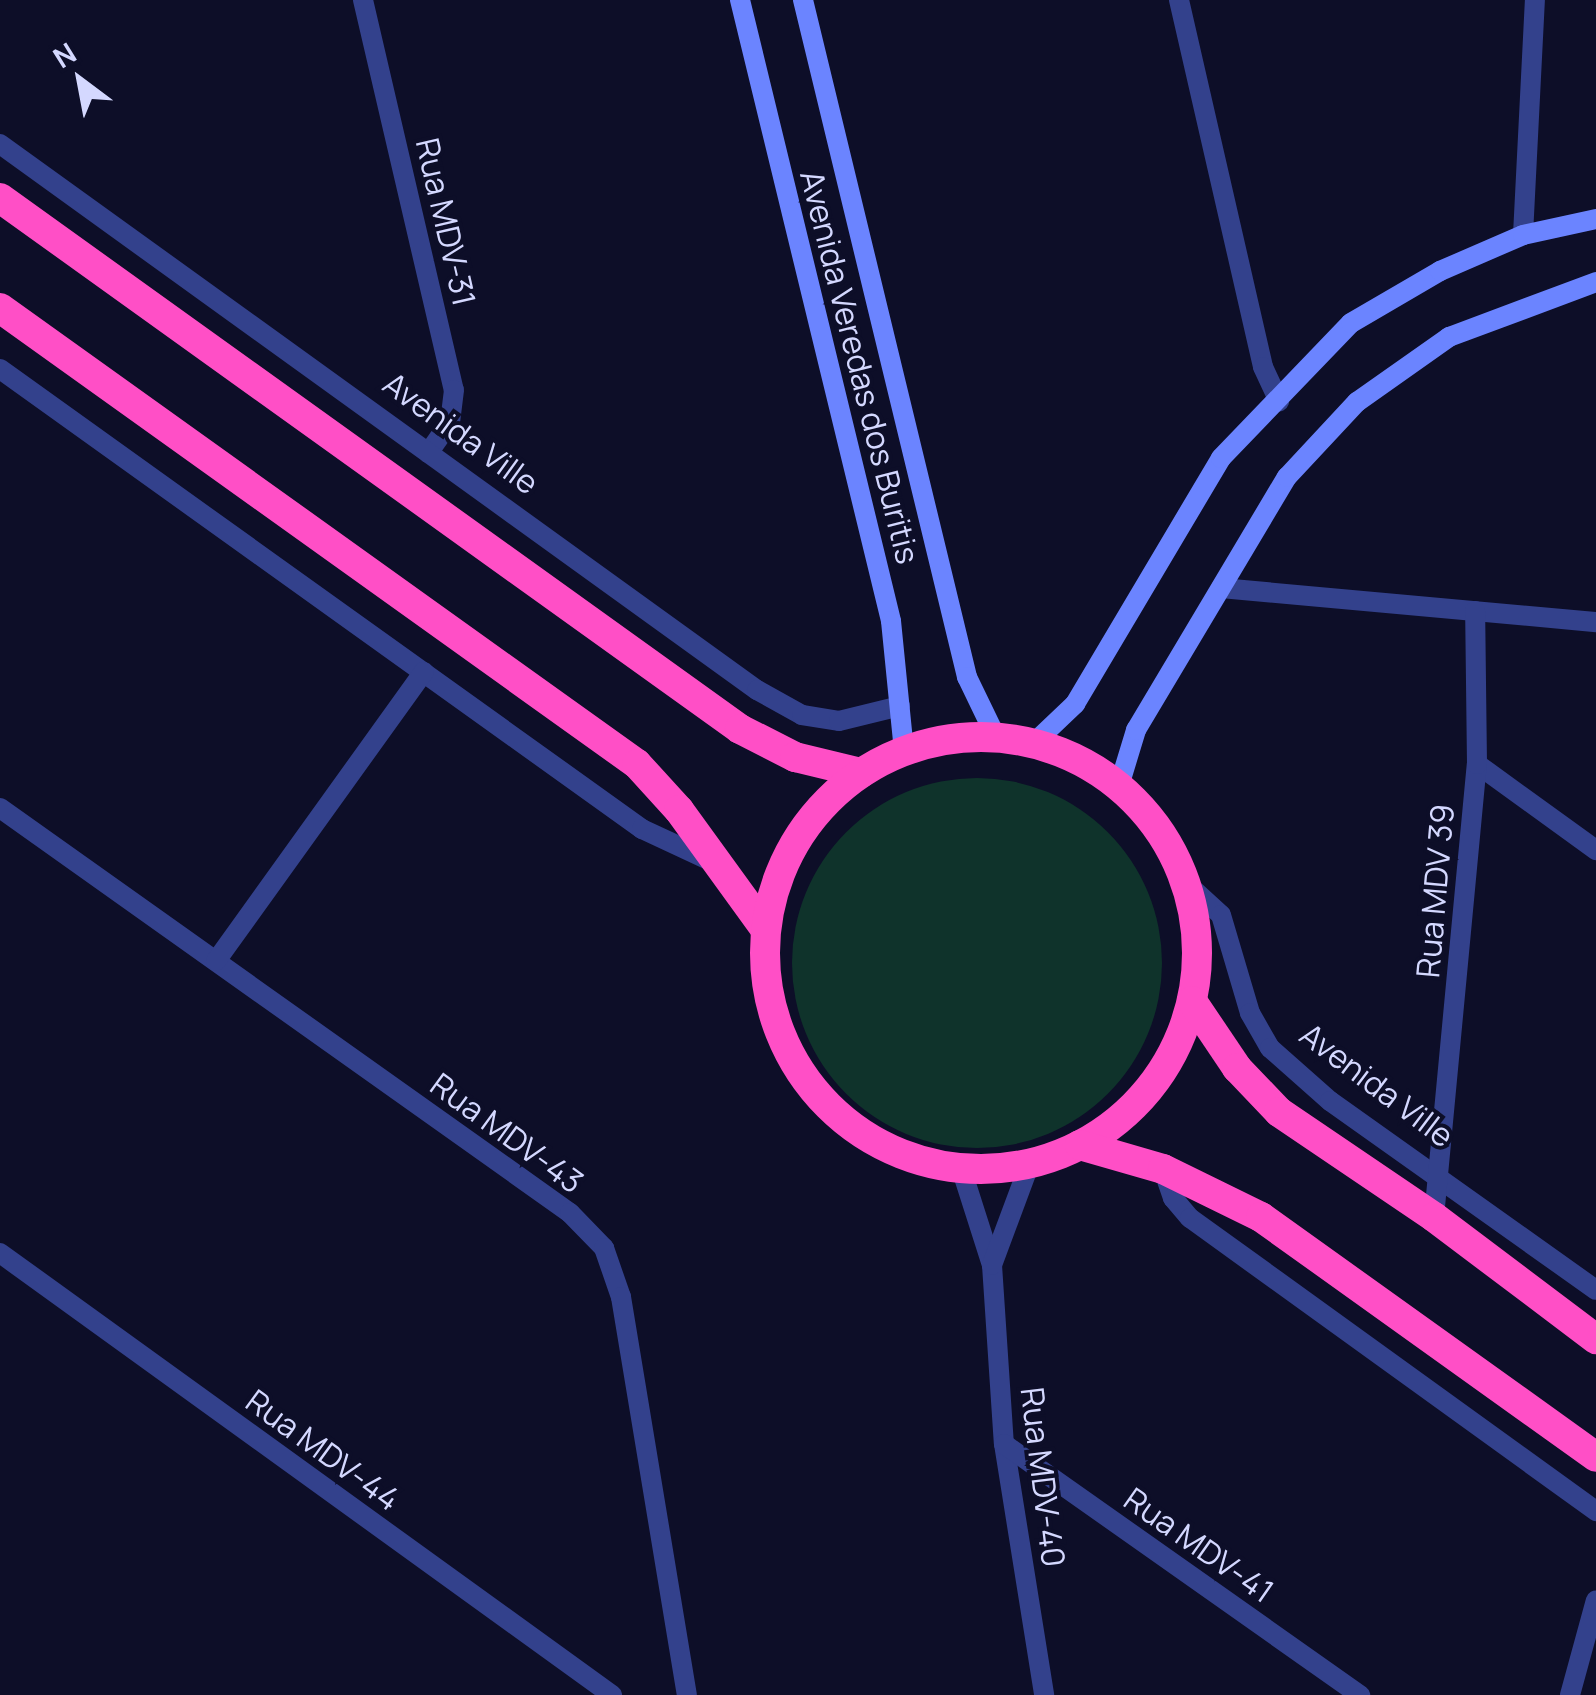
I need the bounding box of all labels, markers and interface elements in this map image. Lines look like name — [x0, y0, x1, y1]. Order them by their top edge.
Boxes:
north arrow — [30, 30, 130, 130]
text: N — [46, 33, 83, 76]
street label: Rua MDV-31 — [408, 134, 484, 310]
street label: Avenida Veredas dos Buritis — [792, 166, 928, 568]
street label: Avenida Ville — [376, 364, 546, 502]
street label: Rua MDV 39 — [1408, 803, 1462, 979]
street label: Avenida Ville — [1293, 1015, 1461, 1155]
street label: Rua MDV-43 — [423, 1065, 591, 1201]
street label: Rua MDV-44 — [239, 1381, 407, 1519]
street label: Rua MDV-40 — [1013, 1385, 1073, 1569]
street label: Rua MDV-41 — [1117, 1479, 1281, 1611]

